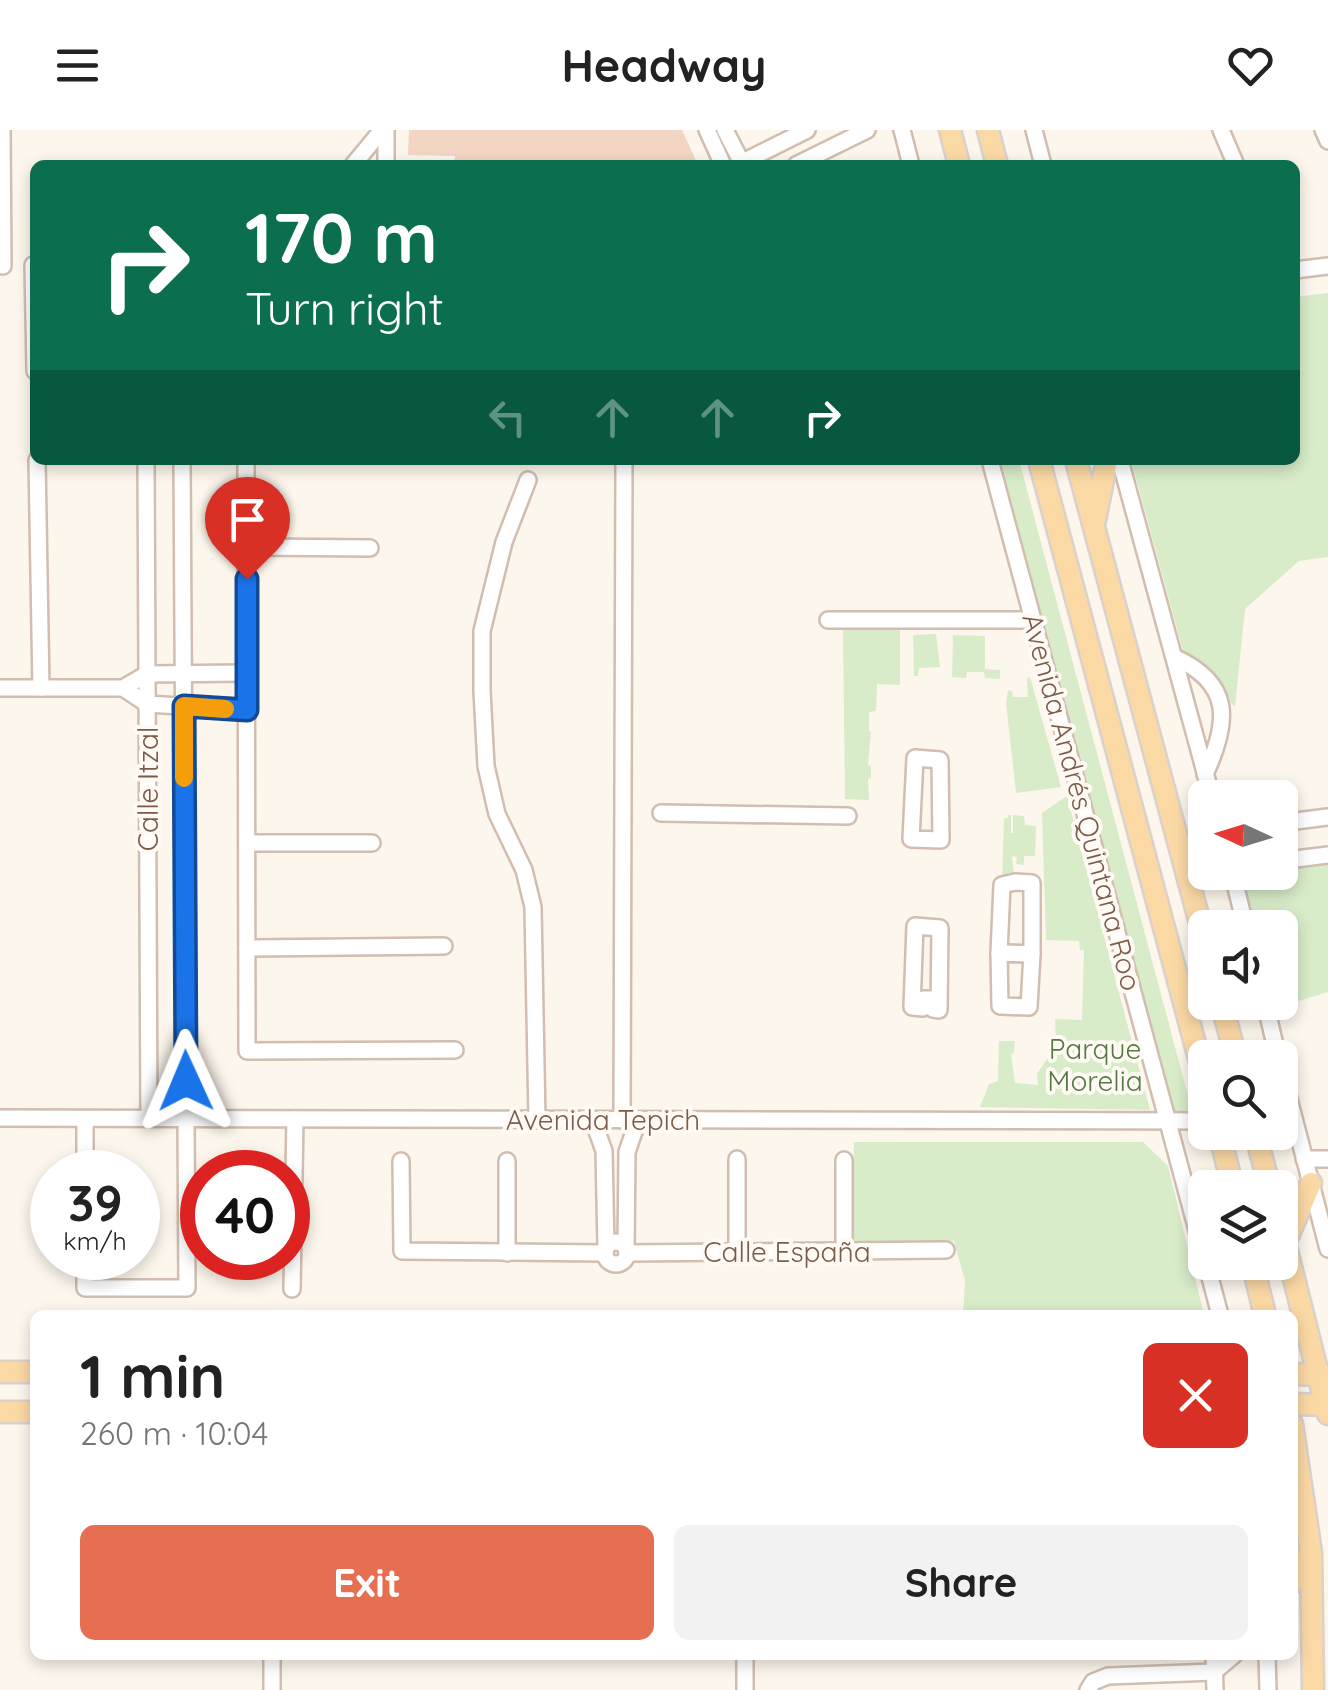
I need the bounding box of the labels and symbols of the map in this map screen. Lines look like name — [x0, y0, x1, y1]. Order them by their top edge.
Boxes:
pin — [205, 477, 290, 580]
street label: Avenida Andrés Quintana Roo — [1015, 609, 1150, 994]
street label: Calle Itzal — [130, 727, 165, 851]
north arrow — [1188, 780, 1298, 890]
position arrow — [134, 1029, 238, 1133]
park label: Parque Morelia — [1047, 1031, 1143, 1098]
street label: Avenida Tepich — [506, 1102, 700, 1137]
speed limit sign: 40 — [180, 1150, 310, 1280]
street label: Calle España — [703, 1234, 871, 1269]

